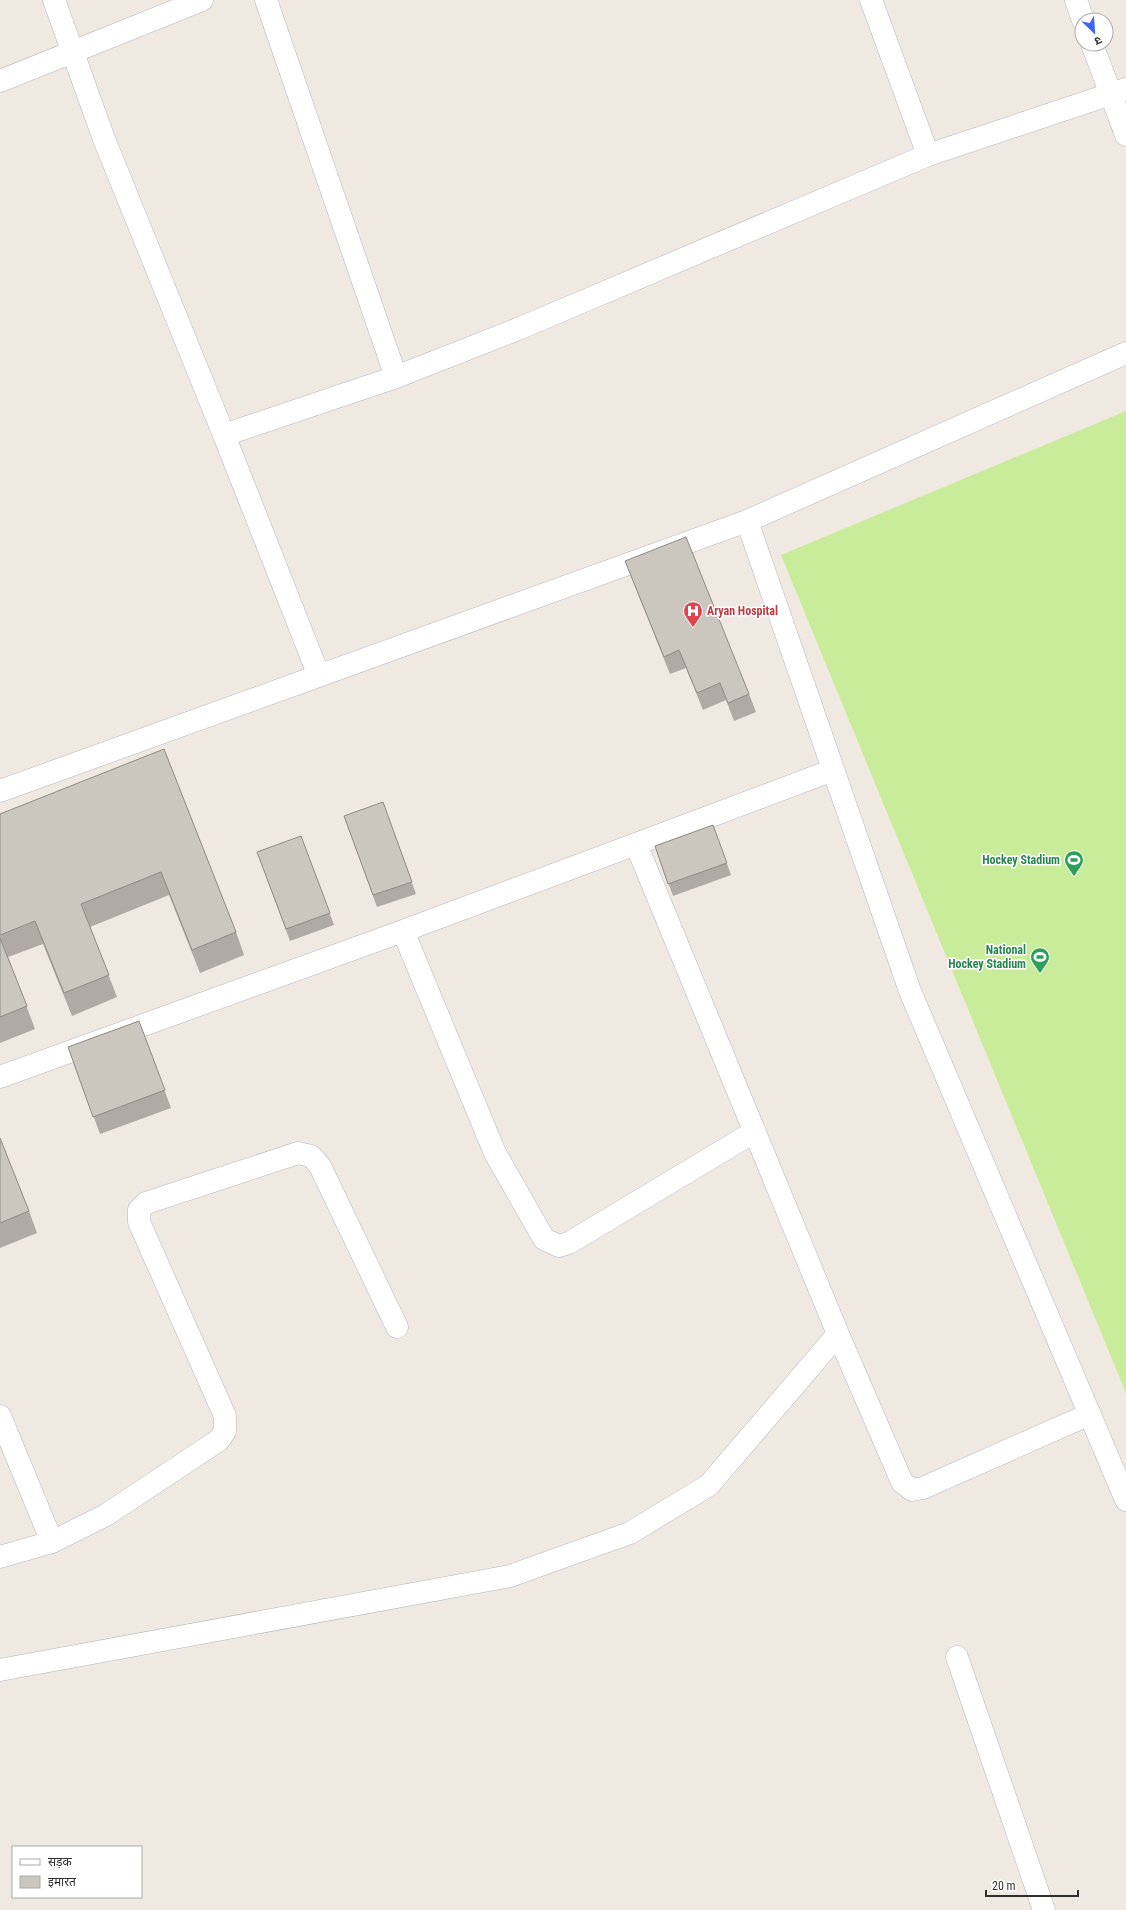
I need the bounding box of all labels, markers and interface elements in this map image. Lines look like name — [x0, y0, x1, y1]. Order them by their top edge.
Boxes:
north arrow — [1074, 12, 1114, 52]
text: उ — [1092, 33, 1104, 48]
hospital icon: Aryan Hospital — [682, 600, 704, 628]
place label: Aryan Hospital — [707, 604, 778, 618]
sports icon: Hockey Stadium — [1063, 849, 1085, 877]
place label: Hockey Stadium — [982, 853, 1060, 867]
place label: National Hockey Stadium — [948, 943, 1026, 971]
sports icon: National Hockey Stadium — [1029, 946, 1051, 974]
legend — [12, 1846, 142, 1898]
text: सड़क — [48, 1855, 73, 1869]
scale bar — [986, 1872, 1078, 1898]
text: इमारत — [48, 1875, 77, 1889]
text: 20 m — [992, 1879, 1016, 1893]

